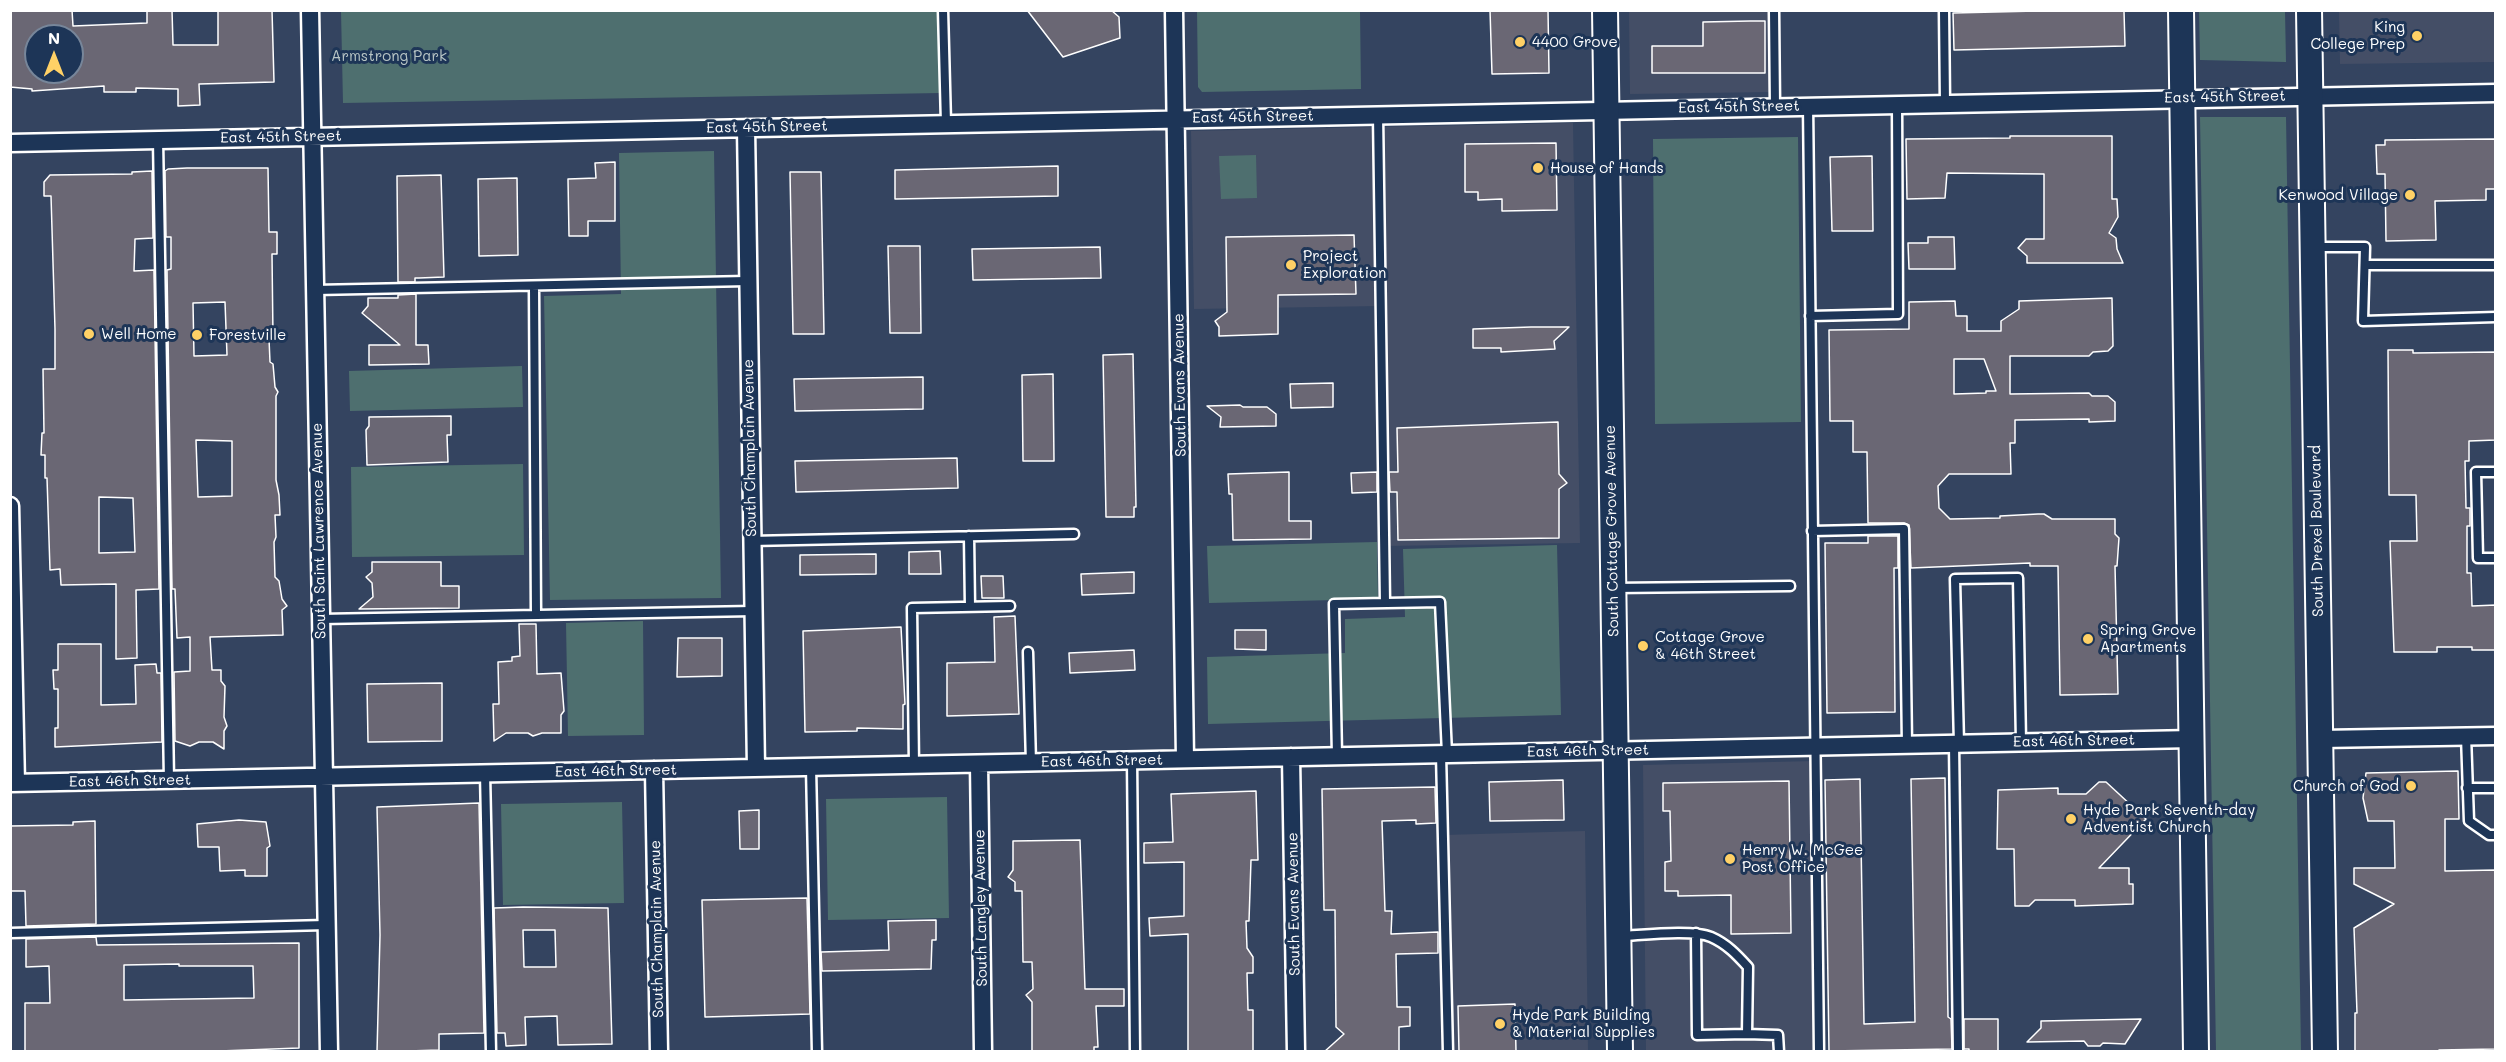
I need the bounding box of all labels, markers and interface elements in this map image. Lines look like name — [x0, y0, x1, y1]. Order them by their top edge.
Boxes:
place label: King College Prep — [2311, 18, 2405, 53]
north arrow — [24, 24, 84, 84]
text: N — [48, 27, 60, 48]
marker: King College Prep — [2410, 29, 2424, 43]
place label: 4400 Grove — [1532, 33, 1618, 51]
marker: 4400 Grove — [1513, 35, 1527, 49]
park label: Armstrong Park — [331, 47, 447, 65]
street label: East 45th Street — [2164, 87, 2286, 107]
street label: East 45th Street — [1678, 97, 1800, 117]
street label: East 45th Street — [1192, 107, 1314, 127]
street label: East 45th Street — [706, 117, 828, 137]
street label: East 45th Street — [220, 127, 342, 147]
place label: House of Hands — [1550, 159, 1664, 177]
marker: House of Hands — [1531, 161, 1545, 175]
place label: Kenwood Village — [2278, 186, 2398, 204]
marker: Kenwood Village — [2403, 188, 2417, 202]
place label: Project Exploration — [1303, 247, 1386, 282]
marker: Project Exploration — [1284, 258, 1298, 272]
street label: South Evans Avenue — [1170, 313, 1190, 457]
place label: Well Home — [101, 325, 177, 343]
place label: Forestville — [209, 326, 286, 344]
marker: Well Home — [82, 327, 96, 341]
marker: Forestville — [190, 328, 204, 342]
street label: South Champlain Avenue — [739, 359, 761, 537]
street label: South Saint Lawrence Avenue — [308, 423, 330, 639]
street label: South Cottage Grove Avenue — [1601, 425, 1623, 637]
street label: South Drexel Boulevard — [2307, 445, 2327, 617]
place label: Spring Grove Apartments — [2100, 621, 2196, 656]
place label: Cottage Grove & 46th Street — [1655, 628, 1765, 663]
marker: Spring Grove Apartments — [2081, 632, 2095, 646]
marker: Cottage Grove & 46th Street — [1636, 639, 1650, 653]
street label: East 46th Street — [2013, 731, 2135, 751]
street label: East 46th Street — [1527, 741, 1649, 761]
street label: East 46th Street — [1041, 751, 1163, 771]
street label: East 46th Street — [555, 761, 677, 781]
street label: East 46th Street — [69, 771, 191, 791]
place label: Church of God — [2293, 777, 2399, 795]
marker: Church of God — [2404, 779, 2418, 793]
place label: Hyde Park Seventh-day Adventist Church — [2083, 801, 2255, 836]
marker: Hyde Park Seventh-day Adventist Church — [2064, 812, 2078, 826]
street label: South Langley Avenue — [971, 829, 991, 987]
street label: South Evans Avenue — [1284, 832, 1304, 976]
street label: South Champlain Avenue — [646, 840, 668, 1018]
place label: Henry W. McGee Post Office — [1742, 841, 1863, 876]
marker: Henry W. McGee Post Office — [1723, 852, 1737, 866]
place label: Hyde Park Building & Material Supplies — [1512, 1006, 1655, 1041]
marker: Hyde Park Building & Material Supplies — [1493, 1017, 1507, 1031]

